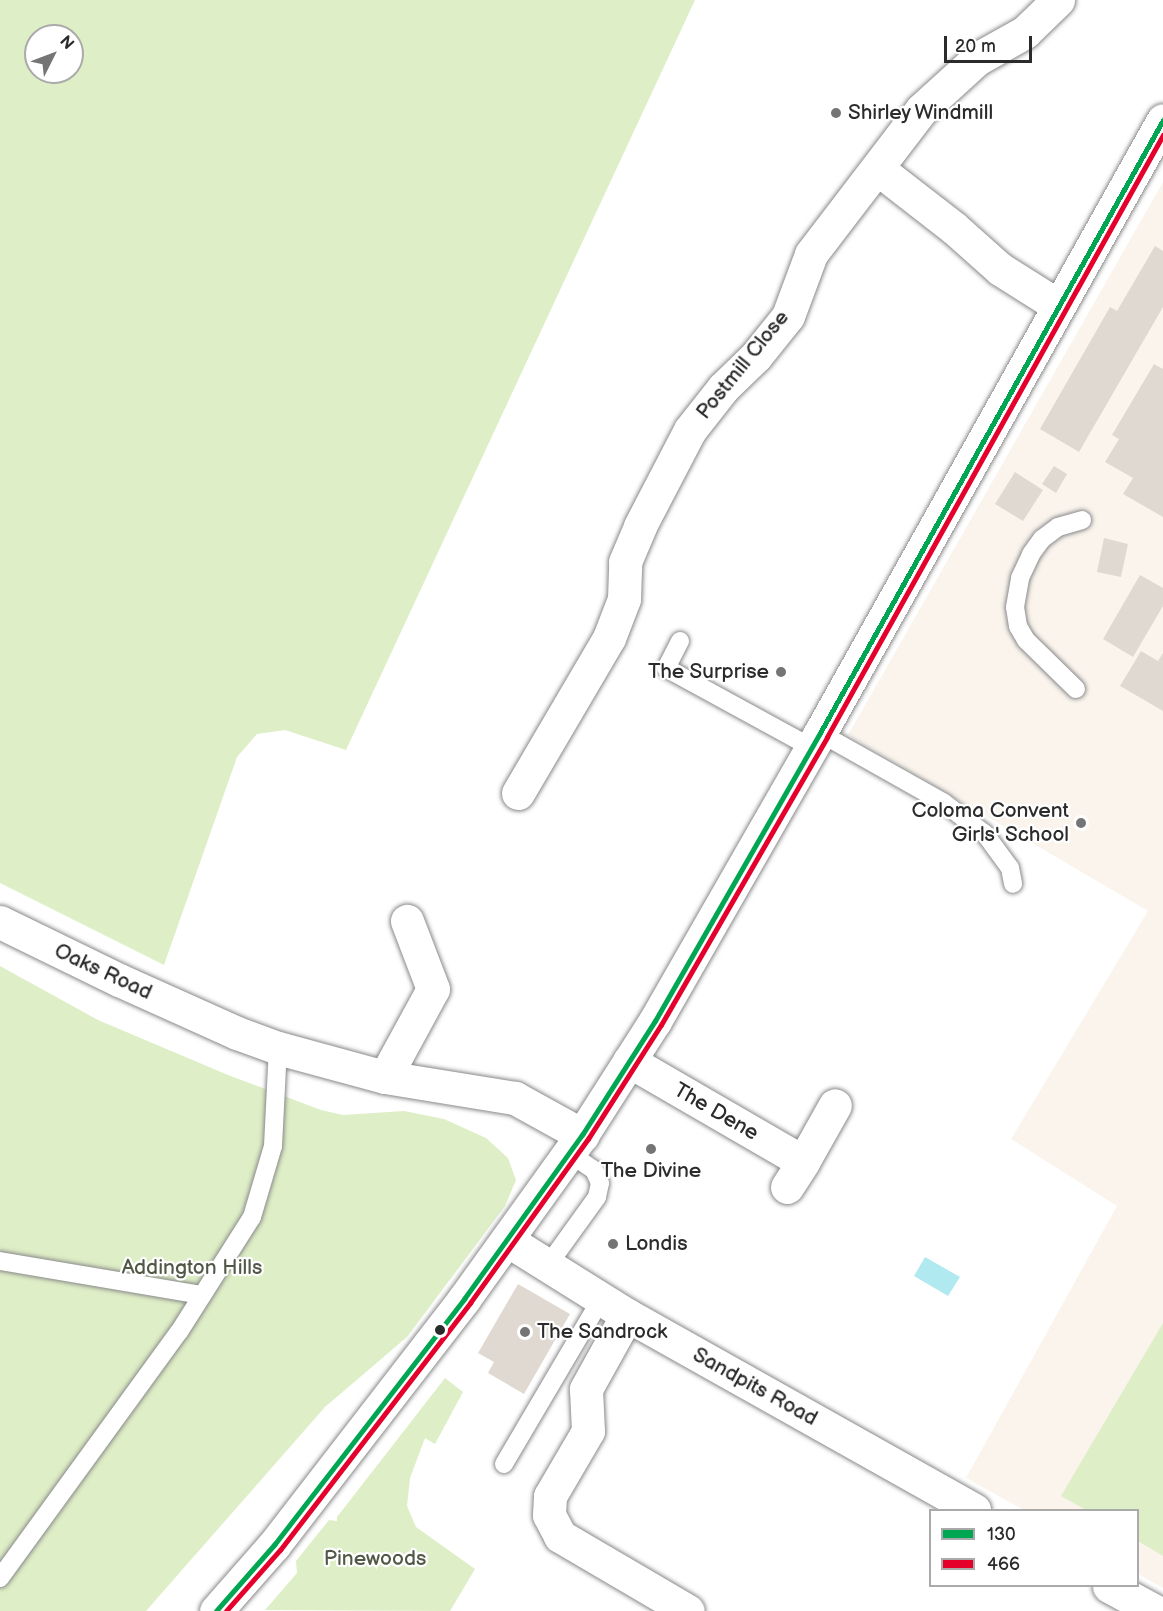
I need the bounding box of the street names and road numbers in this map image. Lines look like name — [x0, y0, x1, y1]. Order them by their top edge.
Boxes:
street label: Postmill Close — [691, 306, 795, 424]
street label: Oaks Road — [50, 938, 156, 1006]
street label: The Dene — [669, 1078, 763, 1146]
street label: Sandpits Road — [688, 1342, 822, 1432]

